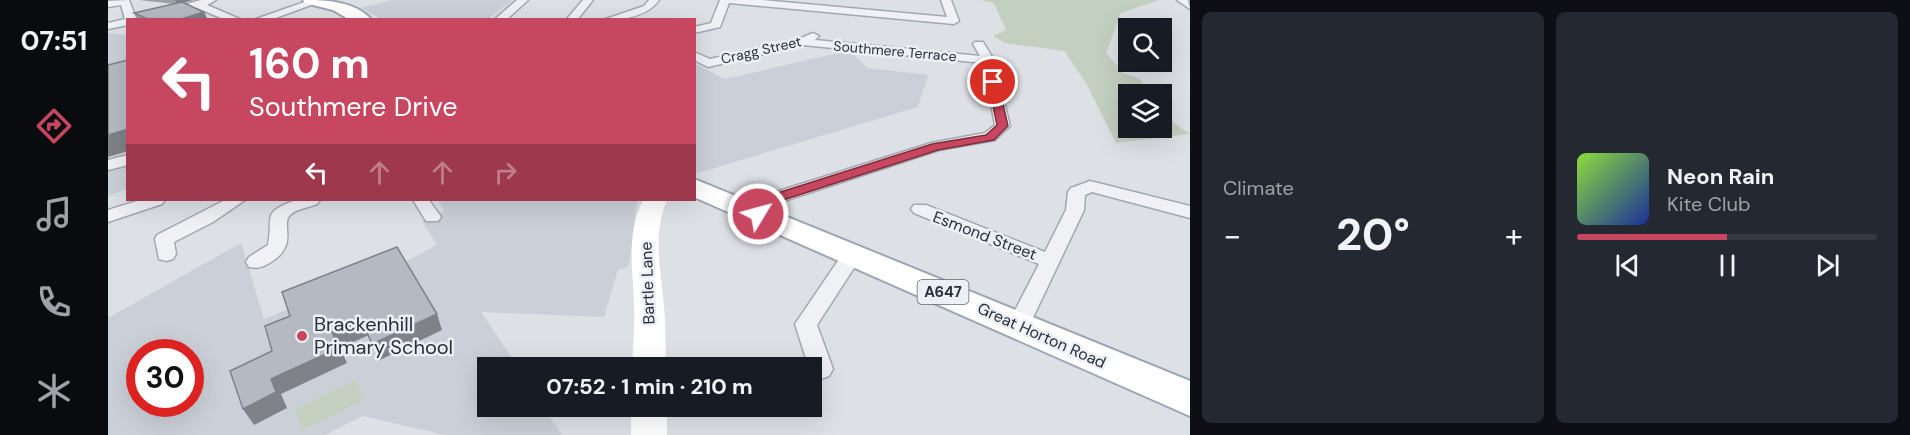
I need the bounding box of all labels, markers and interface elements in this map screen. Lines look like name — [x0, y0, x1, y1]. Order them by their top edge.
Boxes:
map controls — [1118, 18, 1172, 138]
button: search — [1118, 18, 1172, 72]
text: 07:51 — [21, 23, 87, 58]
street label: Cragg Street — [719, 32, 803, 68]
text: 160 m — [249, 36, 370, 91]
street label: Southmere Terrace — [833, 37, 957, 65]
icon: left — [150, 42, 228, 120]
pin — [967, 56, 1018, 107]
icon: arrive — [976, 65, 1009, 98]
button: layers — [1118, 84, 1172, 138]
text: Southmere Drive — [249, 89, 458, 124]
icon: directions — [33, 105, 75, 147]
icon: left — [300, 156, 333, 189]
icon: ahead — [363, 156, 396, 189]
icon: ahead — [426, 156, 459, 189]
icon: right — [489, 156, 522, 189]
text: Neon Rain — [1667, 162, 1774, 191]
text: Climate — [1223, 175, 1294, 201]
position arrow — [726, 182, 790, 246]
text: Kite Club — [1667, 191, 1751, 217]
icon: music — [33, 193, 75, 235]
text: 20° — [1336, 205, 1410, 264]
street label: Esmond Street — [930, 206, 1040, 265]
text: − — [1223, 214, 1241, 257]
text: + — [1505, 214, 1523, 257]
street label: Bartle Lane — [636, 241, 659, 325]
icon: previous — [1611, 249, 1644, 282]
icon: pause — [1711, 249, 1744, 282]
icon: next — [1811, 249, 1844, 282]
road number: A647 — [918, 280, 968, 304]
icon: phone — [33, 281, 75, 323]
street label: Great Horton Road — [974, 298, 1109, 373]
place label: Brackenhill Primary School — [314, 311, 453, 360]
marker: Brackenhill Primary School — [295, 329, 309, 343]
speed limit sign: 30 — [126, 339, 204, 417]
icon: climate — [33, 370, 75, 412]
text: 07:52 · 1 min · 210 m — [546, 372, 753, 401]

